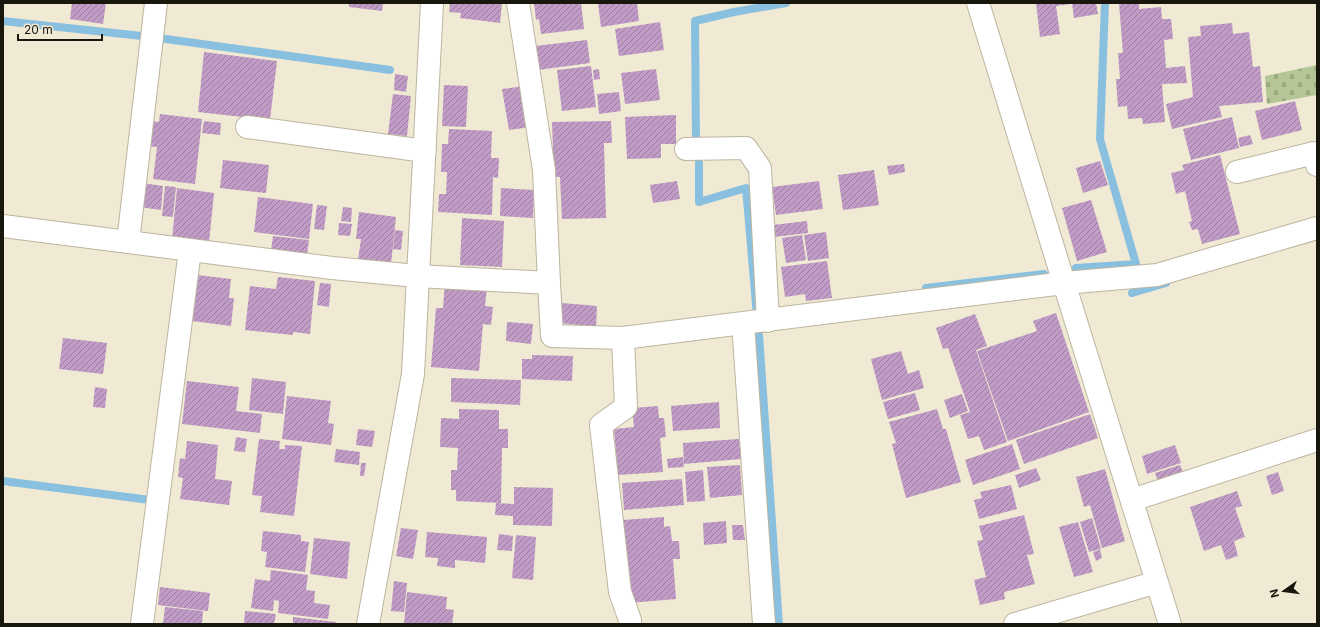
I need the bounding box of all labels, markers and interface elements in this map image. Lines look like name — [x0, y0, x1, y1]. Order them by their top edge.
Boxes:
scale bar — [18, 16, 102, 42]
text: 20 m — [24, 22, 53, 37]
north arrow — [1264, 571, 1304, 611]
text: N — [1266, 588, 1282, 599]

